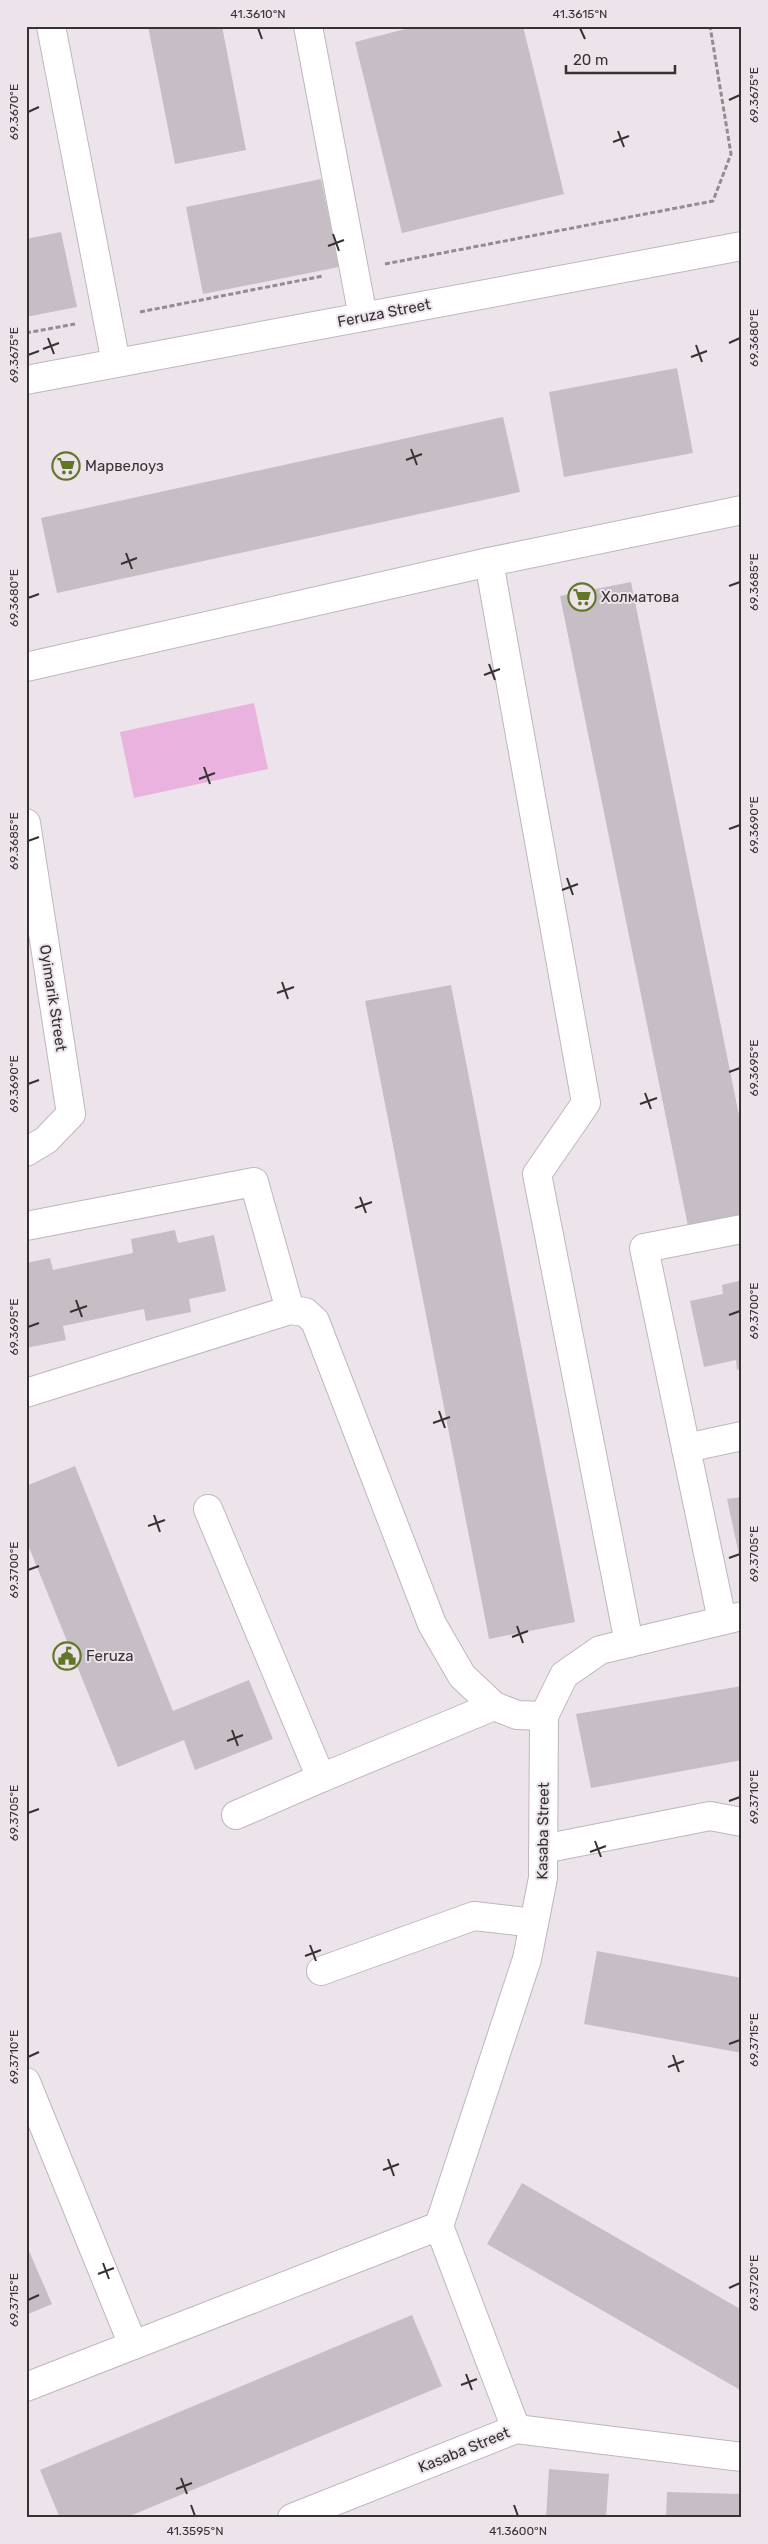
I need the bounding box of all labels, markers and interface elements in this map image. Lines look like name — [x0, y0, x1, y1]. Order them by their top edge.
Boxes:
text: 41.3610°N — [230, 7, 286, 21]
text: 41.3615°N — [553, 7, 607, 21]
scale bar — [566, 42, 674, 74]
text: 20 m — [573, 51, 608, 69]
text: 69.3675°E — [747, 67, 761, 123]
text: 69.3670°E — [7, 84, 21, 140]
street label: Feruza Street — [336, 295, 432, 331]
text: 69.3680°E — [747, 309, 761, 367]
text: 69.3675°E — [7, 327, 21, 383]
supermarket icon: Марвелоуз — [51, 451, 81, 481]
place label: Марвелоуз — [85, 457, 164, 475]
text: 69.3685°E — [747, 553, 761, 611]
text: 69.3680°E — [7, 569, 21, 627]
supermarket icon: Холматова — [567, 582, 597, 612]
place label: Холматова — [601, 588, 679, 606]
text: 69.3690°E — [747, 796, 761, 854]
text: 69.3685°E — [7, 812, 21, 870]
street label: Oyimarik Street — [36, 943, 70, 1053]
text: 69.3695°E — [747, 1039, 761, 1097]
text: 69.3690°E — [7, 1055, 21, 1113]
text: 69.3700°E — [747, 1282, 761, 1340]
text: 69.3695°E — [7, 1298, 21, 1356]
text: 69.3705°E — [747, 1526, 761, 1582]
text: 69.3700°E — [7, 1541, 21, 1599]
public building icon: Feruza — [52, 1641, 82, 1671]
place label: Feruza — [86, 1647, 134, 1665]
text: 69.3710°E — [747, 1770, 761, 1824]
street label: Kasaba Street — [533, 1782, 553, 1880]
text: 69.3705°E — [7, 1785, 21, 1841]
text: 69.3715°E — [747, 2013, 761, 2067]
text: 69.3710°E — [7, 2030, 21, 2084]
text: 69.3720°E — [747, 2255, 761, 2311]
text: 69.3715°E — [7, 2273, 21, 2327]
street label: Kasaba Street — [415, 2423, 513, 2477]
text: 41.3595°N — [167, 2524, 223, 2538]
text: 41.3600°N — [489, 2524, 547, 2538]

